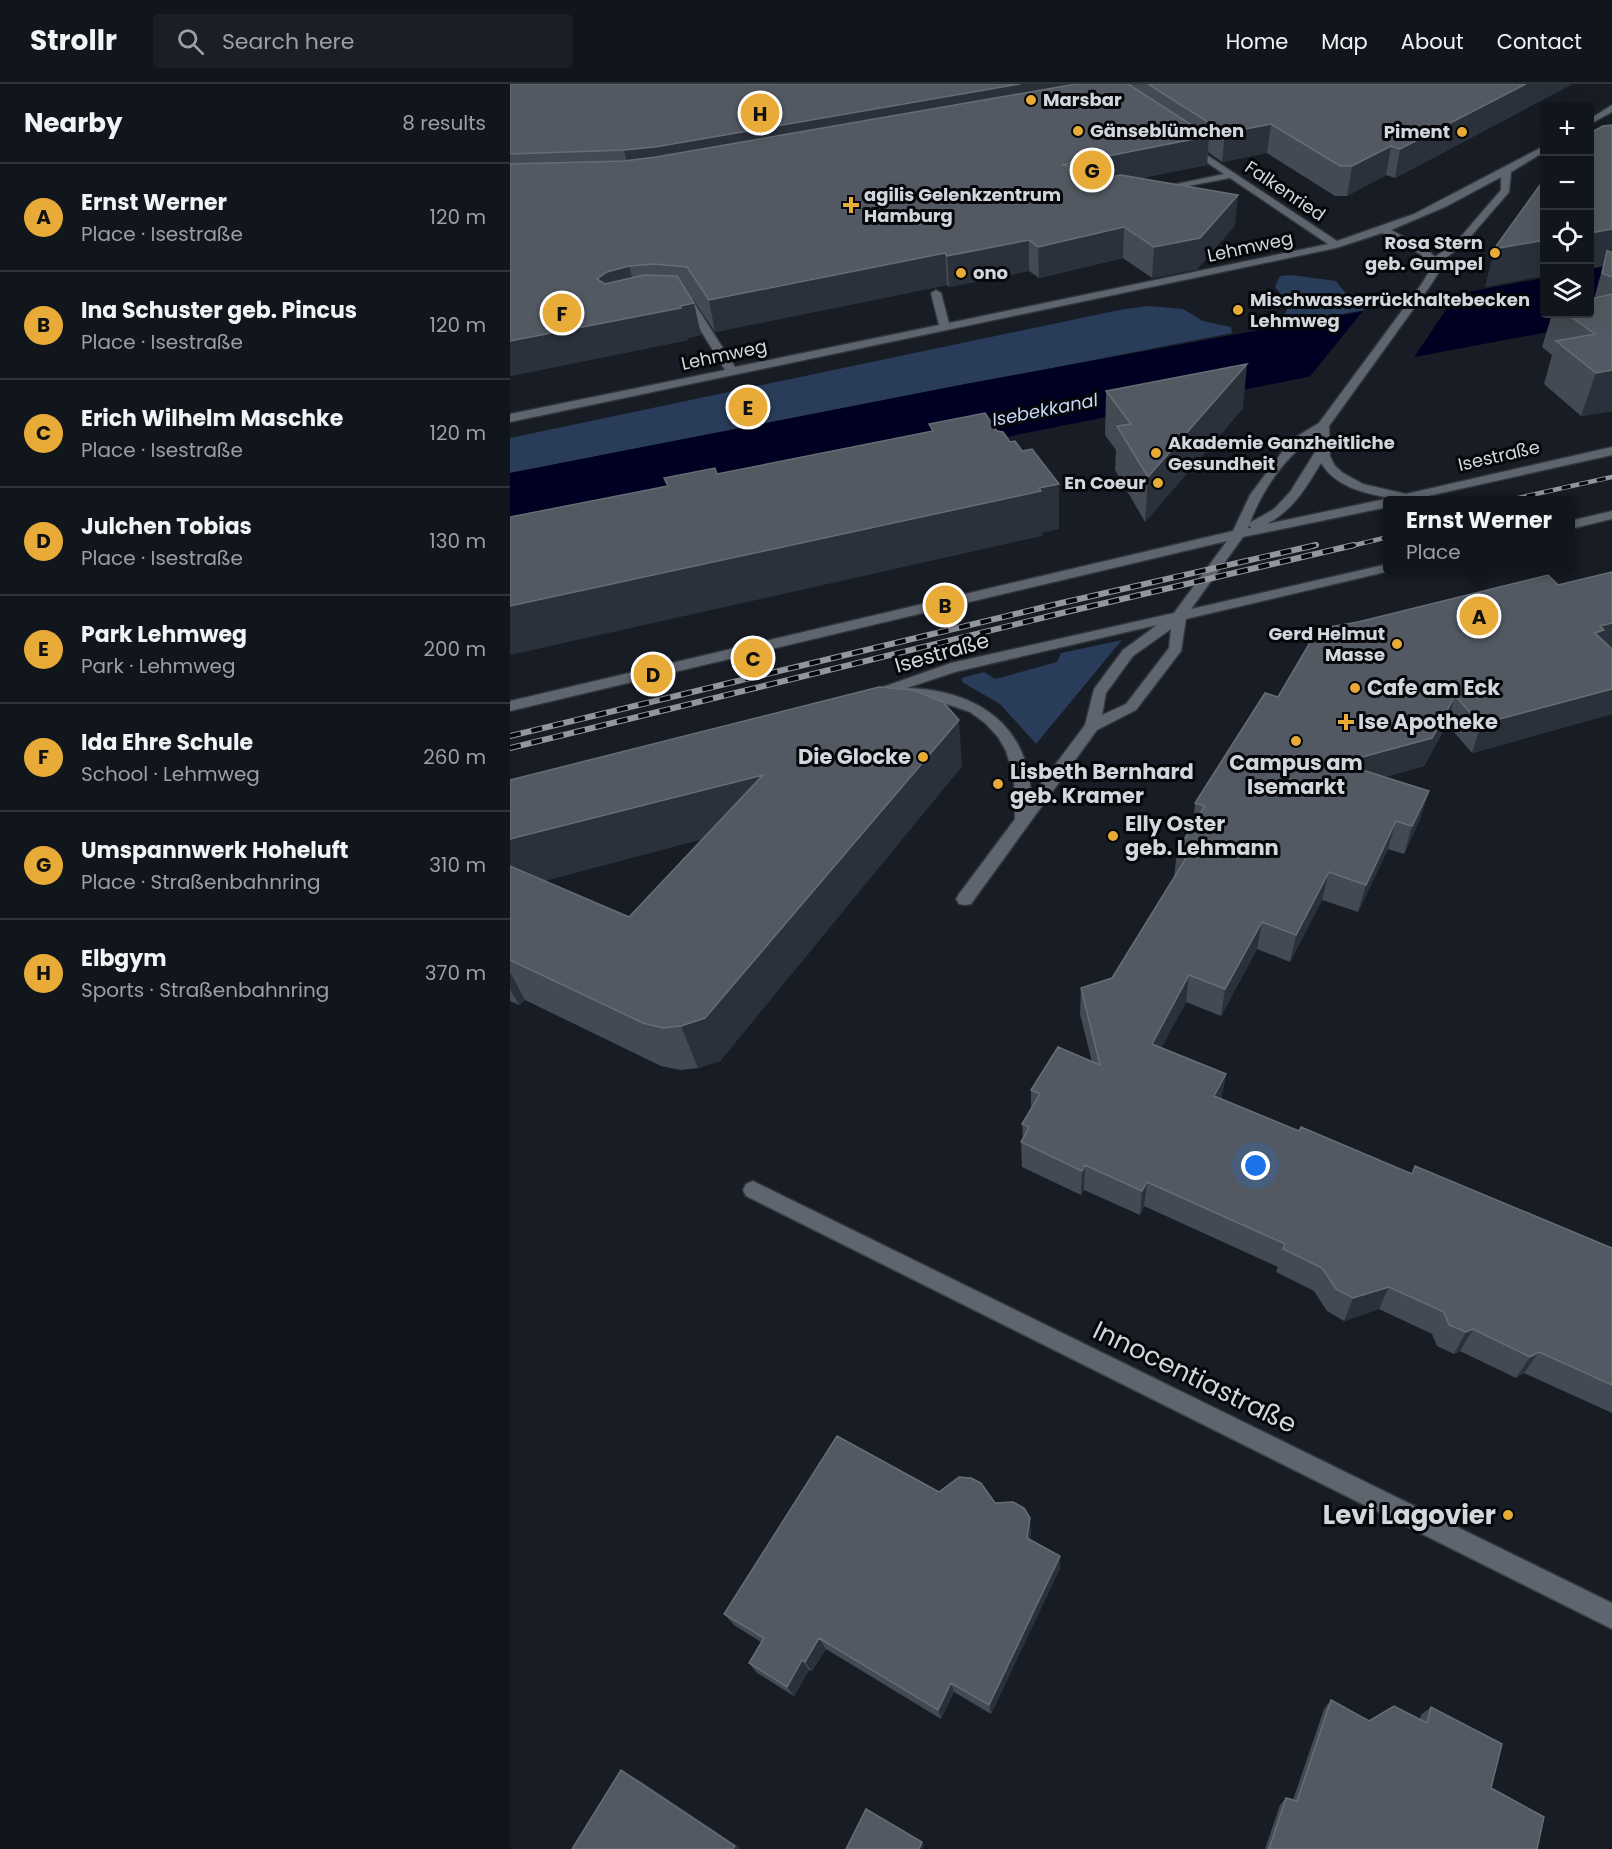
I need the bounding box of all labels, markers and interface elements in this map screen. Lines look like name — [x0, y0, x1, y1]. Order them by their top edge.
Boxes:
search box — [153, 14, 573, 68]
text: Strollr — [30, 21, 117, 60]
icon: search — [174, 25, 207, 58]
text: Search here — [222, 26, 354, 57]
text: Home — [1226, 27, 1288, 56]
text: Map — [1321, 27, 1368, 56]
text: About — [1401, 27, 1464, 56]
text: Contact — [1497, 27, 1582, 56]
place label: Marsbar — [1043, 87, 1122, 112]
pin: H — [740, 90, 780, 135]
marker: Marsbar — [1024, 93, 1038, 107]
map controls — [1540, 102, 1594, 318]
button: + — [1540, 102, 1594, 156]
text: Nearby — [24, 105, 122, 141]
text: 8 results — [402, 109, 486, 137]
place label: Gänseblümchen — [1090, 118, 1244, 143]
place label: Piment — [1384, 119, 1450, 144]
marker: Gänseblümchen — [1071, 124, 1085, 138]
marker: Piment — [1455, 125, 1469, 139]
pin: G — [1072, 148, 1112, 193]
street label: Falkenried — [1240, 154, 1330, 227]
button: − — [1540, 156, 1594, 210]
place label: agilis Gelenkzentrum Hamburg — [864, 182, 1061, 228]
text: Ernst Werner — [81, 187, 227, 218]
marker: agilis Gelenkzentrum Hamburg — [842, 196, 860, 214]
text: A — [36, 203, 51, 231]
text: 120 m — [430, 203, 486, 231]
button: locate — [1540, 210, 1594, 264]
text: Place · Isestraße — [81, 220, 243, 248]
street label: Lehmweg — [1205, 225, 1295, 268]
place label: Rosa Stern geb. Gumpel — [1365, 230, 1483, 276]
marker: Rosa Stern geb. Gumpel — [1488, 246, 1502, 260]
place label: ono — [973, 260, 1008, 285]
button: layers — [1540, 264, 1594, 318]
marker: ono — [954, 266, 968, 280]
place label: Mischwasserrückhaltebecken Lehmweg — [1250, 287, 1530, 333]
pin: F — [542, 290, 582, 336]
text: Ina Schuster geb. Pincus — [81, 295, 357, 326]
marker: Mischwasserrückhaltebecken Lehmweg — [1231, 303, 1245, 317]
text: B — [37, 311, 50, 339]
text: 120 m — [430, 311, 486, 339]
text: Place · Isestraße — [81, 328, 243, 356]
street label: Lehmweg — [679, 333, 769, 376]
pin: E — [728, 384, 768, 430]
water label: Isebekkanal — [990, 387, 1100, 432]
text: Erich Wilhelm Maschke — [81, 403, 343, 434]
text: C — [36, 419, 51, 447]
text: 120 m — [430, 419, 486, 447]
place label: Akademie Ganzheitliche Gesundheit — [1168, 430, 1395, 476]
street label: Isestraße — [1456, 434, 1542, 477]
text: Place · Isestraße — [81, 436, 243, 464]
marker: Akademie Ganzheitliche Gesundheit — [1149, 446, 1163, 460]
place label: En Coeur — [1064, 470, 1146, 495]
marker: En Coeur — [1151, 476, 1165, 490]
popup — [1383, 496, 1575, 574]
text: Ernst Werner — [1406, 505, 1552, 536]
text: Julchen Tobias — [81, 511, 252, 542]
text: D — [36, 527, 51, 555]
text: 130 m — [429, 527, 486, 555]
text: Place — [1406, 538, 1461, 566]
text: Place · Isestraße — [81, 544, 243, 572]
pin: B — [926, 582, 964, 628]
pin: A — [1460, 594, 1498, 638]
text: Park Lehmweg — [81, 619, 247, 650]
place label: Gerd Helmut Masse — [1268, 621, 1385, 667]
street label: Isestraße — [891, 625, 993, 680]
text: E — [38, 635, 49, 663]
text: 200 m — [423, 635, 486, 663]
pin: C — [734, 636, 772, 680]
marker: Gerd Helmut Masse — [1390, 637, 1404, 651]
text: Park · Lehmweg — [81, 652, 236, 680]
pin: D — [634, 652, 672, 696]
place label: Cafe am Eck — [1367, 673, 1500, 702]
marker: Cafe am Eck — [1348, 681, 1362, 695]
place label: Ise Apotheke — [1358, 707, 1498, 736]
marker: Ise Apotheke — [1339, 715, 1353, 729]
text: Ida Ehre Schule — [81, 727, 253, 758]
marker: Campus am Isemarkt — [1289, 734, 1303, 748]
place label: Die Glocke — [798, 742, 911, 771]
text: F — [38, 743, 49, 771]
text: 260 m — [423, 743, 486, 771]
place label: Campus am Isemarkt — [1229, 748, 1363, 801]
marker: Die Glocke — [916, 750, 930, 764]
place label: Lisbeth Bernhard geb. Kramer — [1010, 757, 1194, 810]
text: School · Lehmweg — [81, 760, 260, 788]
marker: Lisbeth Bernhard geb. Kramer — [991, 777, 1005, 791]
place label: Elly Oster geb. Lehmann — [1125, 809, 1279, 862]
marker: Elly Oster geb. Lehmann — [1106, 829, 1120, 843]
text: Umspannwerk Hoheluft — [81, 835, 349, 866]
text: G — [36, 851, 51, 879]
text: 310 m — [429, 851, 486, 879]
text: Place · Straßenbahnring — [81, 868, 321, 896]
text: Elbgym — [81, 943, 166, 974]
text: H — [36, 959, 51, 987]
text: 370 m — [425, 959, 486, 987]
text: Sports · Straßenbahnring — [81, 976, 329, 1004]
your location — [1241, 1151, 1270, 1180]
street label: Innocentiastraße — [1087, 1312, 1303, 1442]
place label: Levi Lagovier — [1323, 1497, 1496, 1533]
marker: Levi Lagovier — [1501, 1508, 1515, 1522]

